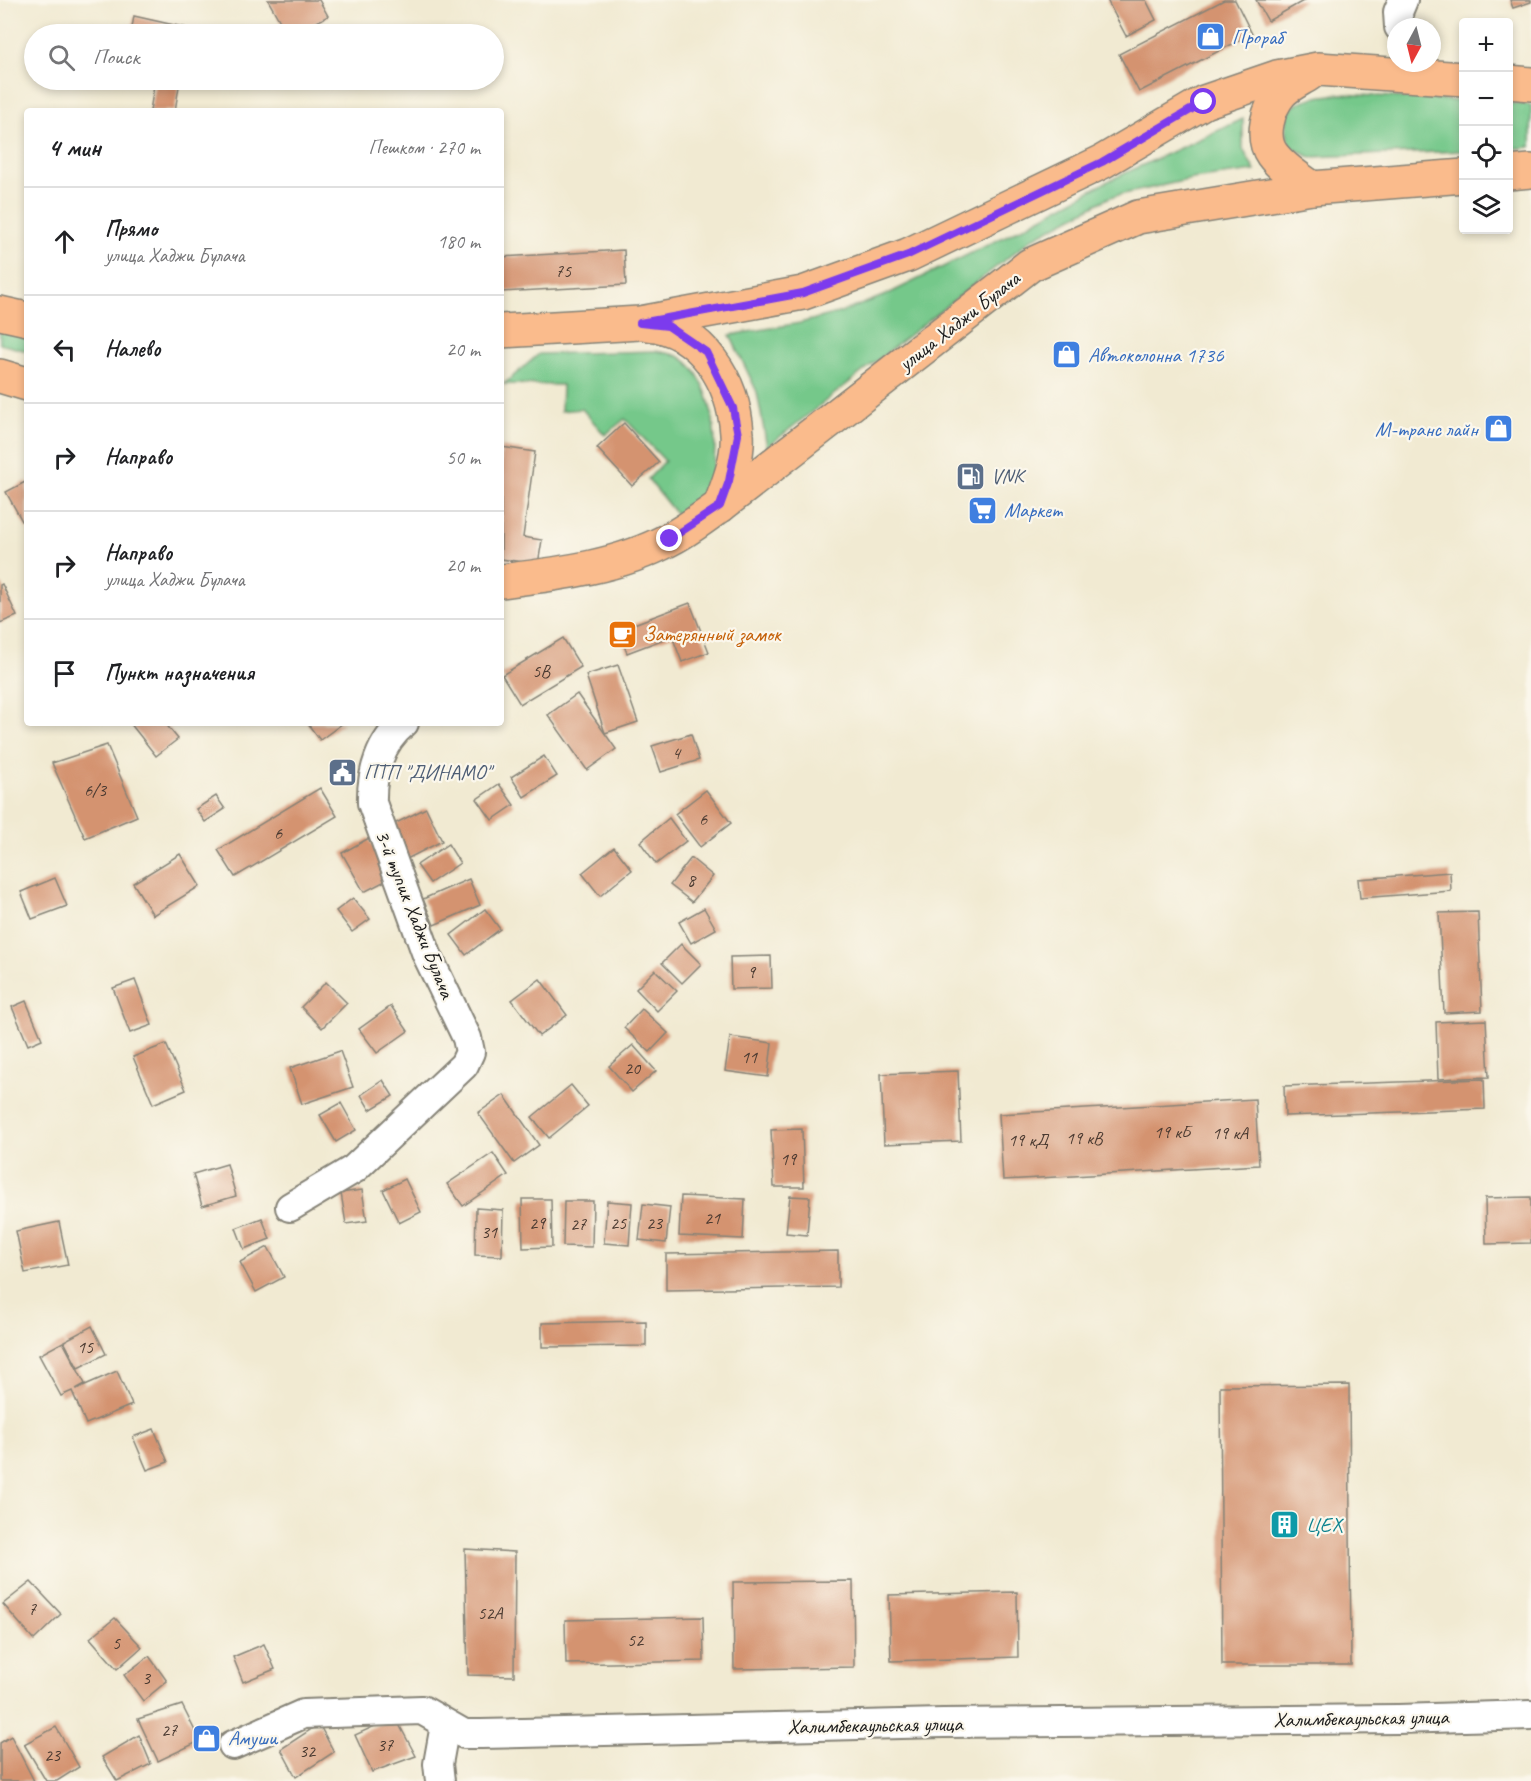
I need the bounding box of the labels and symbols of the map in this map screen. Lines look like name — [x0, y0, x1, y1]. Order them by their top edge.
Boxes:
north arrow — [1387, 18, 1441, 72]
shop icon: Прораб — [1195, 21, 1227, 53]
place label: Прораб — [1232, 24, 1287, 50]
route start — [1190, 88, 1216, 114]
house number: 75 — [555, 260, 572, 282]
street label: улица Хаджи Булача — [892, 265, 1026, 378]
shop icon: Автоколонна 1736 — [1051, 339, 1083, 371]
place label: Автоколонна 1736 — [1088, 342, 1224, 368]
shop icon: М-транс лайн — [1483, 413, 1515, 445]
place label: М-транс лайн — [1375, 416, 1479, 442]
fuel station icon: VNK — [954, 460, 986, 492]
place label: VNK — [991, 463, 1027, 489]
supermarket icon: Маркет — [967, 494, 999, 526]
place label: Маркет — [1004, 497, 1064, 523]
route end — [656, 525, 682, 551]
cafe icon: Затерянный замок — [606, 618, 638, 650]
place label: Затерянный замок — [643, 621, 782, 648]
house number: 5В — [532, 660, 551, 682]
house number: 4 — [672, 742, 682, 764]
public building icon: ПТП "ДИНАМО" — [327, 756, 359, 788]
place label: ПТП "ДИНАМО" — [364, 759, 494, 785]
house number: 6/3 — [84, 779, 108, 801]
house number: 6 — [699, 808, 708, 830]
house number: 6 — [274, 822, 283, 844]
street label: 3-й тупик Хаджи Булача — [369, 826, 461, 1004]
house number: 8 — [687, 869, 697, 891]
house number: 9 — [747, 961, 757, 983]
house number: 11 — [741, 1046, 758, 1068]
house number: 20 — [624, 1057, 642, 1079]
house number: 19 кБ — [1154, 1121, 1193, 1143]
house number: 19 кА — [1212, 1122, 1249, 1144]
house number: 19 кВ — [1066, 1127, 1104, 1149]
house number: 19 кД — [1008, 1129, 1050, 1151]
house number: 19 — [780, 1148, 798, 1170]
house number: 21 — [704, 1207, 721, 1229]
house number: 29 — [529, 1212, 547, 1234]
house number: 25 — [610, 1212, 627, 1234]
house number: 23 — [646, 1212, 664, 1234]
house number: 27 — [570, 1213, 587, 1235]
house number: 31 — [481, 1221, 498, 1243]
house number: 15 — [77, 1336, 94, 1358]
building icon: ЦЕХ — [1269, 1509, 1301, 1541]
place label: ЦЕХ — [1306, 1512, 1344, 1538]
house number: 7 — [28, 1598, 37, 1620]
house number: 52А — [477, 1602, 504, 1624]
house number: 52 — [627, 1629, 645, 1651]
house number: 5 — [112, 1632, 121, 1654]
house number: 3 — [142, 1667, 152, 1689]
street label: Халимбекаульская улица — [1273, 1703, 1451, 1733]
street label: Халимбекаульская улица — [787, 1710, 965, 1740]
house number: 27 — [161, 1719, 178, 1741]
shop icon: Амуши — [191, 1722, 223, 1754]
place label: Амуши — [228, 1725, 279, 1751]
house number: 37 — [377, 1734, 394, 1756]
house number: 32 — [299, 1740, 317, 1762]
house number: 23 — [44, 1744, 62, 1766]

